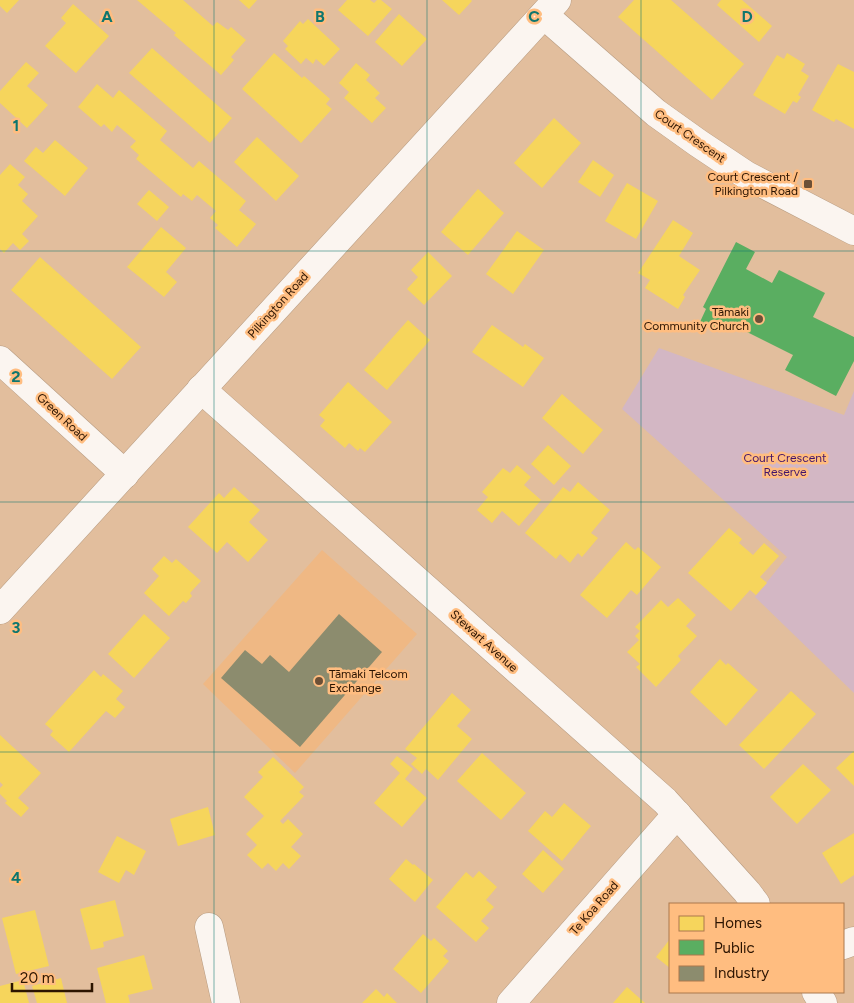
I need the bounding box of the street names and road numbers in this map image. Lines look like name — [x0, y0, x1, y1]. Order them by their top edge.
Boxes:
street label: Court Crescent — [652, 106, 728, 166]
street label: Pilkington Road — [245, 269, 311, 341]
street label: Green Road — [34, 390, 90, 444]
street label: Stewart Avenue — [447, 607, 521, 675]
street label: Te Koa Road — [567, 878, 621, 938]

